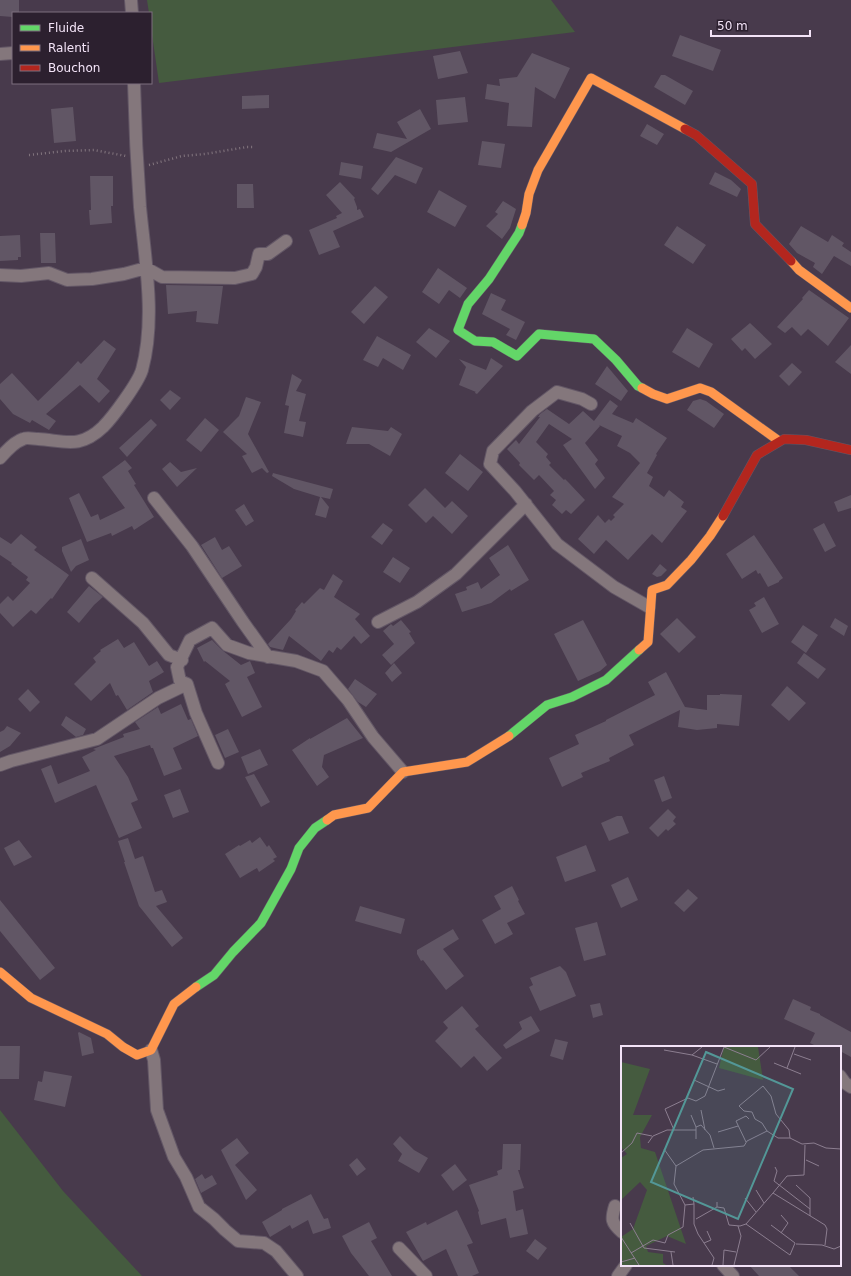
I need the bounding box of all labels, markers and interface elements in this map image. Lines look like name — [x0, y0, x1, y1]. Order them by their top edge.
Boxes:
legend — [12, 12, 152, 84]
scale bar — [711, 12, 810, 38]
text: 50 m — [717, 19, 748, 33]
text: Fluide — [48, 21, 84, 35]
text: Ralenti — [48, 41, 90, 55]
text: Bouchon — [48, 61, 100, 75]
inset map — [621, 1046, 841, 1266]

